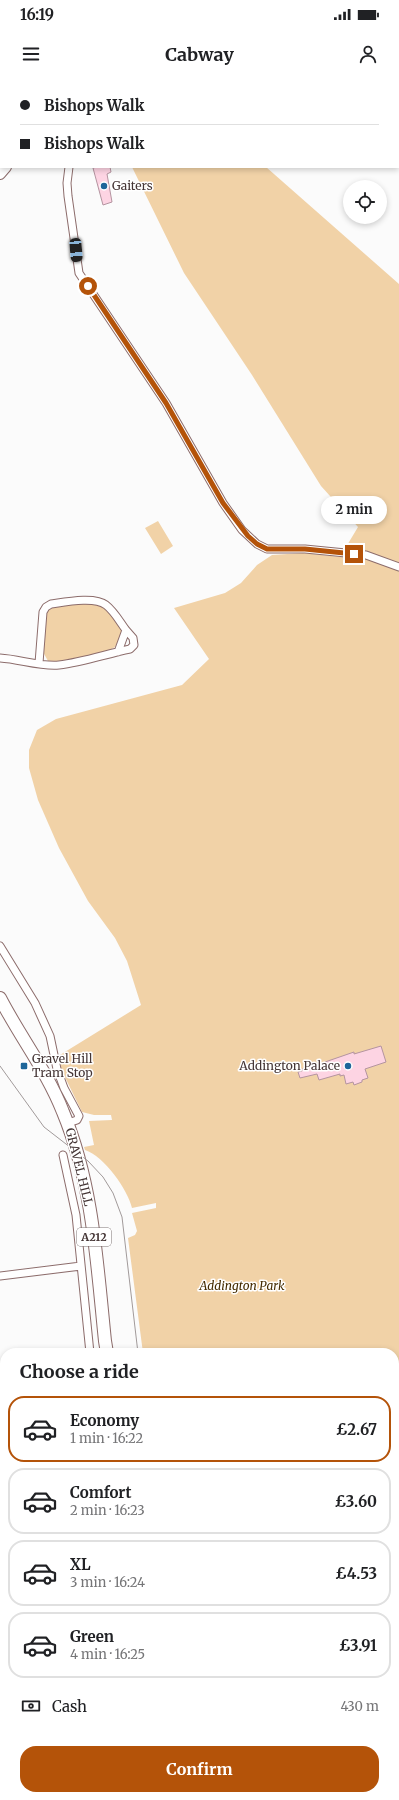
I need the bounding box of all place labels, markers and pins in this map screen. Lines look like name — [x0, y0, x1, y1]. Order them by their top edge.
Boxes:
place label: Gaiters — [112, 178, 153, 193]
marker: Gaiters — [99, 181, 109, 191]
place label: Gravel Hill Tram Stop — [32, 1051, 93, 1080]
place label: Addington Palace — [238, 1058, 340, 1073]
marker: Gravel Hill Tram Stop — [19, 1061, 29, 1071]
marker: Addington Palace — [343, 1061, 353, 1071]

